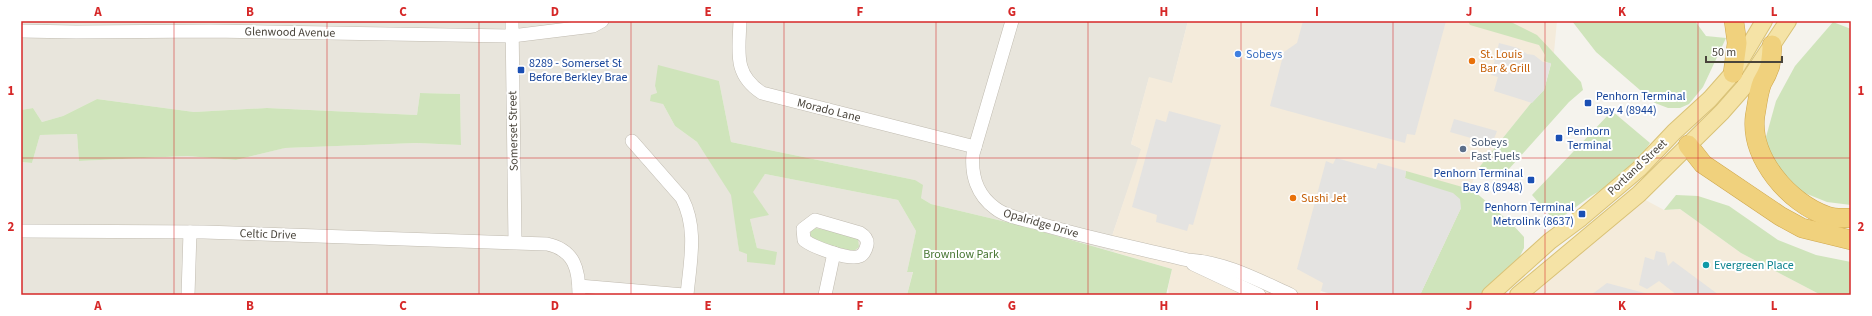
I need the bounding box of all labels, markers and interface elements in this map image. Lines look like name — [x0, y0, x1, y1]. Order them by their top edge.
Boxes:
text: A — [93, 3, 102, 21]
text: B — [246, 3, 254, 21]
text: C — [399, 3, 407, 21]
text: D — [551, 3, 559, 21]
text: E — [704, 3, 712, 21]
text: F — [857, 3, 864, 21]
text: G — [1008, 3, 1016, 21]
text: H — [1160, 3, 1168, 21]
text: I — [1315, 3, 1319, 21]
text: J — [1466, 3, 1472, 21]
text: K — [1618, 3, 1627, 21]
text: L — [1771, 3, 1778, 21]
street label: Glenwood Avenue — [245, 23, 335, 42]
scale bar — [1706, 38, 1782, 64]
text: 50 m — [1712, 44, 1736, 61]
place label: Sobeys — [1246, 46, 1282, 63]
place label: St. Louis Bar & Grill — [1480, 46, 1530, 77]
marker: Sobeys — [1233, 49, 1243, 59]
place label: 8289 - Somerset St Before Berkley Brae — [529, 55, 627, 86]
marker: St. Louis Bar & Grill — [1467, 56, 1477, 66]
marker: 8289 - Somerset St Before Berkley Brae — [516, 65, 526, 75]
text: 1 — [8, 82, 15, 100]
text: 1 — [1858, 82, 1865, 100]
place label: Penhorn Terminal Bay 4 (8944) — [1596, 88, 1686, 119]
street label: Somerset Street — [504, 91, 523, 171]
street label: Morado Lane — [795, 94, 863, 127]
marker: Penhorn Terminal Bay 4 (8944) — [1583, 98, 1593, 108]
place label: Penhorn Terminal — [1567, 123, 1611, 154]
marker: Penhorn Terminal — [1554, 133, 1564, 143]
place label: Sobeys Fast Fuels — [1471, 134, 1520, 165]
street label: Portland Street — [1604, 135, 1671, 200]
marker: Sobeys Fast Fuels — [1458, 144, 1468, 154]
place label: Penhorn Terminal Bay 8 (8948) — [1433, 165, 1523, 196]
marker: Penhorn Terminal Bay 8 (8948) — [1526, 175, 1536, 185]
place label: Sushi Jet — [1301, 190, 1346, 207]
marker: Sushi Jet — [1288, 193, 1298, 203]
place label: Penhorn Terminal Metrolink (8637) — [1484, 199, 1574, 230]
street label: Opalridge Drive — [1001, 205, 1081, 242]
marker: Penhorn Terminal Metrolink (8637) — [1577, 209, 1587, 219]
text: 2 — [8, 218, 15, 236]
text: 2 — [1858, 218, 1865, 236]
street label: Celtic Drive — [239, 225, 297, 244]
park label: Brownlow Park — [923, 246, 999, 263]
place label: Evergreen Place — [1714, 257, 1794, 274]
marker: Evergreen Place — [1701, 260, 1711, 270]
text: A — [93, 297, 102, 315]
text: B — [246, 297, 254, 315]
text: C — [399, 297, 407, 315]
text: D — [551, 297, 559, 315]
text: E — [704, 297, 712, 315]
text: F — [857, 297, 864, 315]
text: G — [1008, 297, 1016, 315]
text: H — [1160, 297, 1168, 315]
text: I — [1315, 297, 1319, 315]
text: J — [1466, 297, 1472, 315]
text: K — [1618, 297, 1627, 315]
text: L — [1771, 297, 1778, 315]

